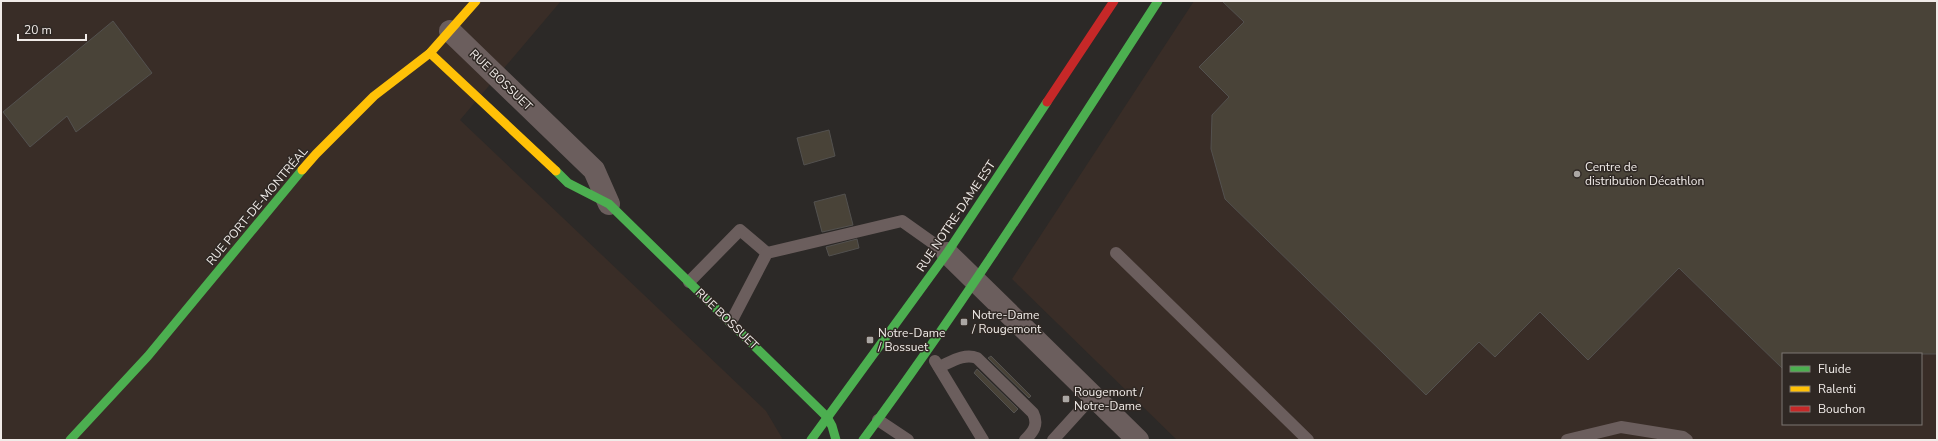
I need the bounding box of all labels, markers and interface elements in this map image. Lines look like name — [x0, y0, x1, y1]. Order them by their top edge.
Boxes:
scale bar — [18, 16, 86, 42]
text: 20 m — [24, 22, 52, 38]
street label: RUE BOSSUET — [466, 46, 537, 115]
street label: RUE PORT-DE-MONTRÉAL — [203, 143, 312, 269]
street label: RUE NOTRE-DAME EST — [913, 157, 1000, 275]
place label: Centre de distribution Décathlon — [1585, 159, 1704, 189]
marker: Centre de distribution Décathlon — [1572, 169, 1582, 179]
street label: RUE BOSSUET — [692, 285, 763, 354]
place label: Notre-Dame / Rougemont — [971, 307, 1042, 337]
marker: Notre-Dame / Rougemont — [959, 317, 969, 327]
place label: Notre-Dame / Bossuet — [877, 325, 945, 355]
marker: Notre-Dame / Bossuet — [865, 335, 875, 345]
legend — [1782, 353, 1922, 425]
text: Fluide — [1818, 361, 1851, 377]
text: Ralenti — [1818, 381, 1856, 397]
place label: Rougemont / Notre-Dame — [1074, 384, 1144, 414]
marker: Rougemont / Notre-Dame — [1061, 394, 1071, 404]
text: Bouchon — [1818, 401, 1865, 417]

